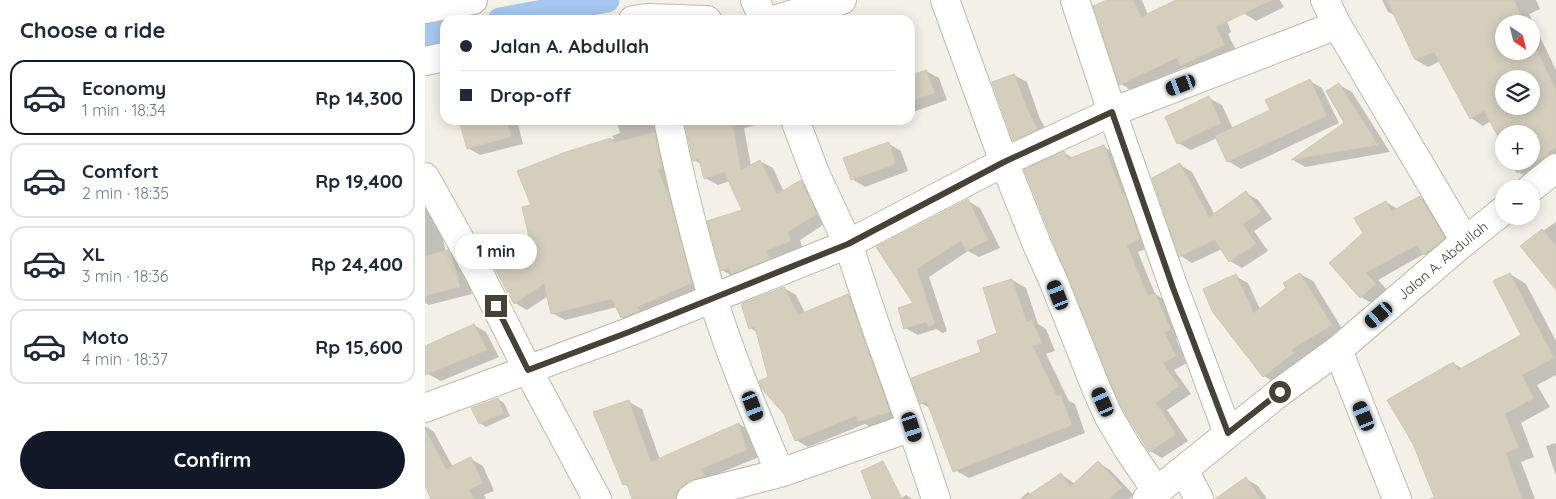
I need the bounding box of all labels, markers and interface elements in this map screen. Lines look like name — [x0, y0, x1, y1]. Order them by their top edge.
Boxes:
north arrow — [1495, 15, 1540, 60]
map controls — [1495, 15, 1540, 225]
text: Choose a ride — [20, 16, 165, 44]
text: Jalan A. Abdullah — [490, 34, 649, 58]
button: layers — [1495, 70, 1540, 115]
car — [1164, 73, 1197, 97]
icon: car — [22, 75, 67, 120]
text: Economy — [82, 76, 166, 100]
text: Drop-off — [490, 83, 571, 107]
text: Rp 14,300 — [315, 86, 403, 110]
text: 1 min · 18:34 — [82, 100, 166, 120]
button: + — [1495, 125, 1540, 170]
icon: car — [22, 158, 67, 203]
text: Comfort — [82, 159, 159, 183]
text: Rp 19,400 — [315, 169, 403, 193]
button: − — [1495, 180, 1540, 225]
text: 2 min · 18:35 — [82, 183, 169, 203]
street label: Jalan A. Abdullah — [1394, 217, 1491, 304]
callout: 1 min — [455, 234, 537, 268]
icon: car — [22, 241, 67, 286]
text: 1 min — [477, 241, 515, 261]
text: XL — [82, 242, 105, 266]
text: Rp 24,400 — [311, 252, 403, 276]
text: 3 min · 18:36 — [82, 266, 168, 286]
car — [1045, 278, 1070, 312]
route end — [485, 295, 507, 317]
car — [1362, 299, 1395, 331]
icon: car — [22, 324, 67, 369]
text: Moto — [82, 325, 129, 349]
text: Rp 15,600 — [315, 335, 403, 359]
text: 4 min · 18:37 — [82, 349, 168, 369]
route start — [1269, 381, 1291, 403]
car — [1090, 385, 1115, 419]
car — [740, 389, 765, 423]
car — [1351, 399, 1376, 433]
car — [900, 410, 923, 444]
button: Confirm — [20, 431, 405, 489]

